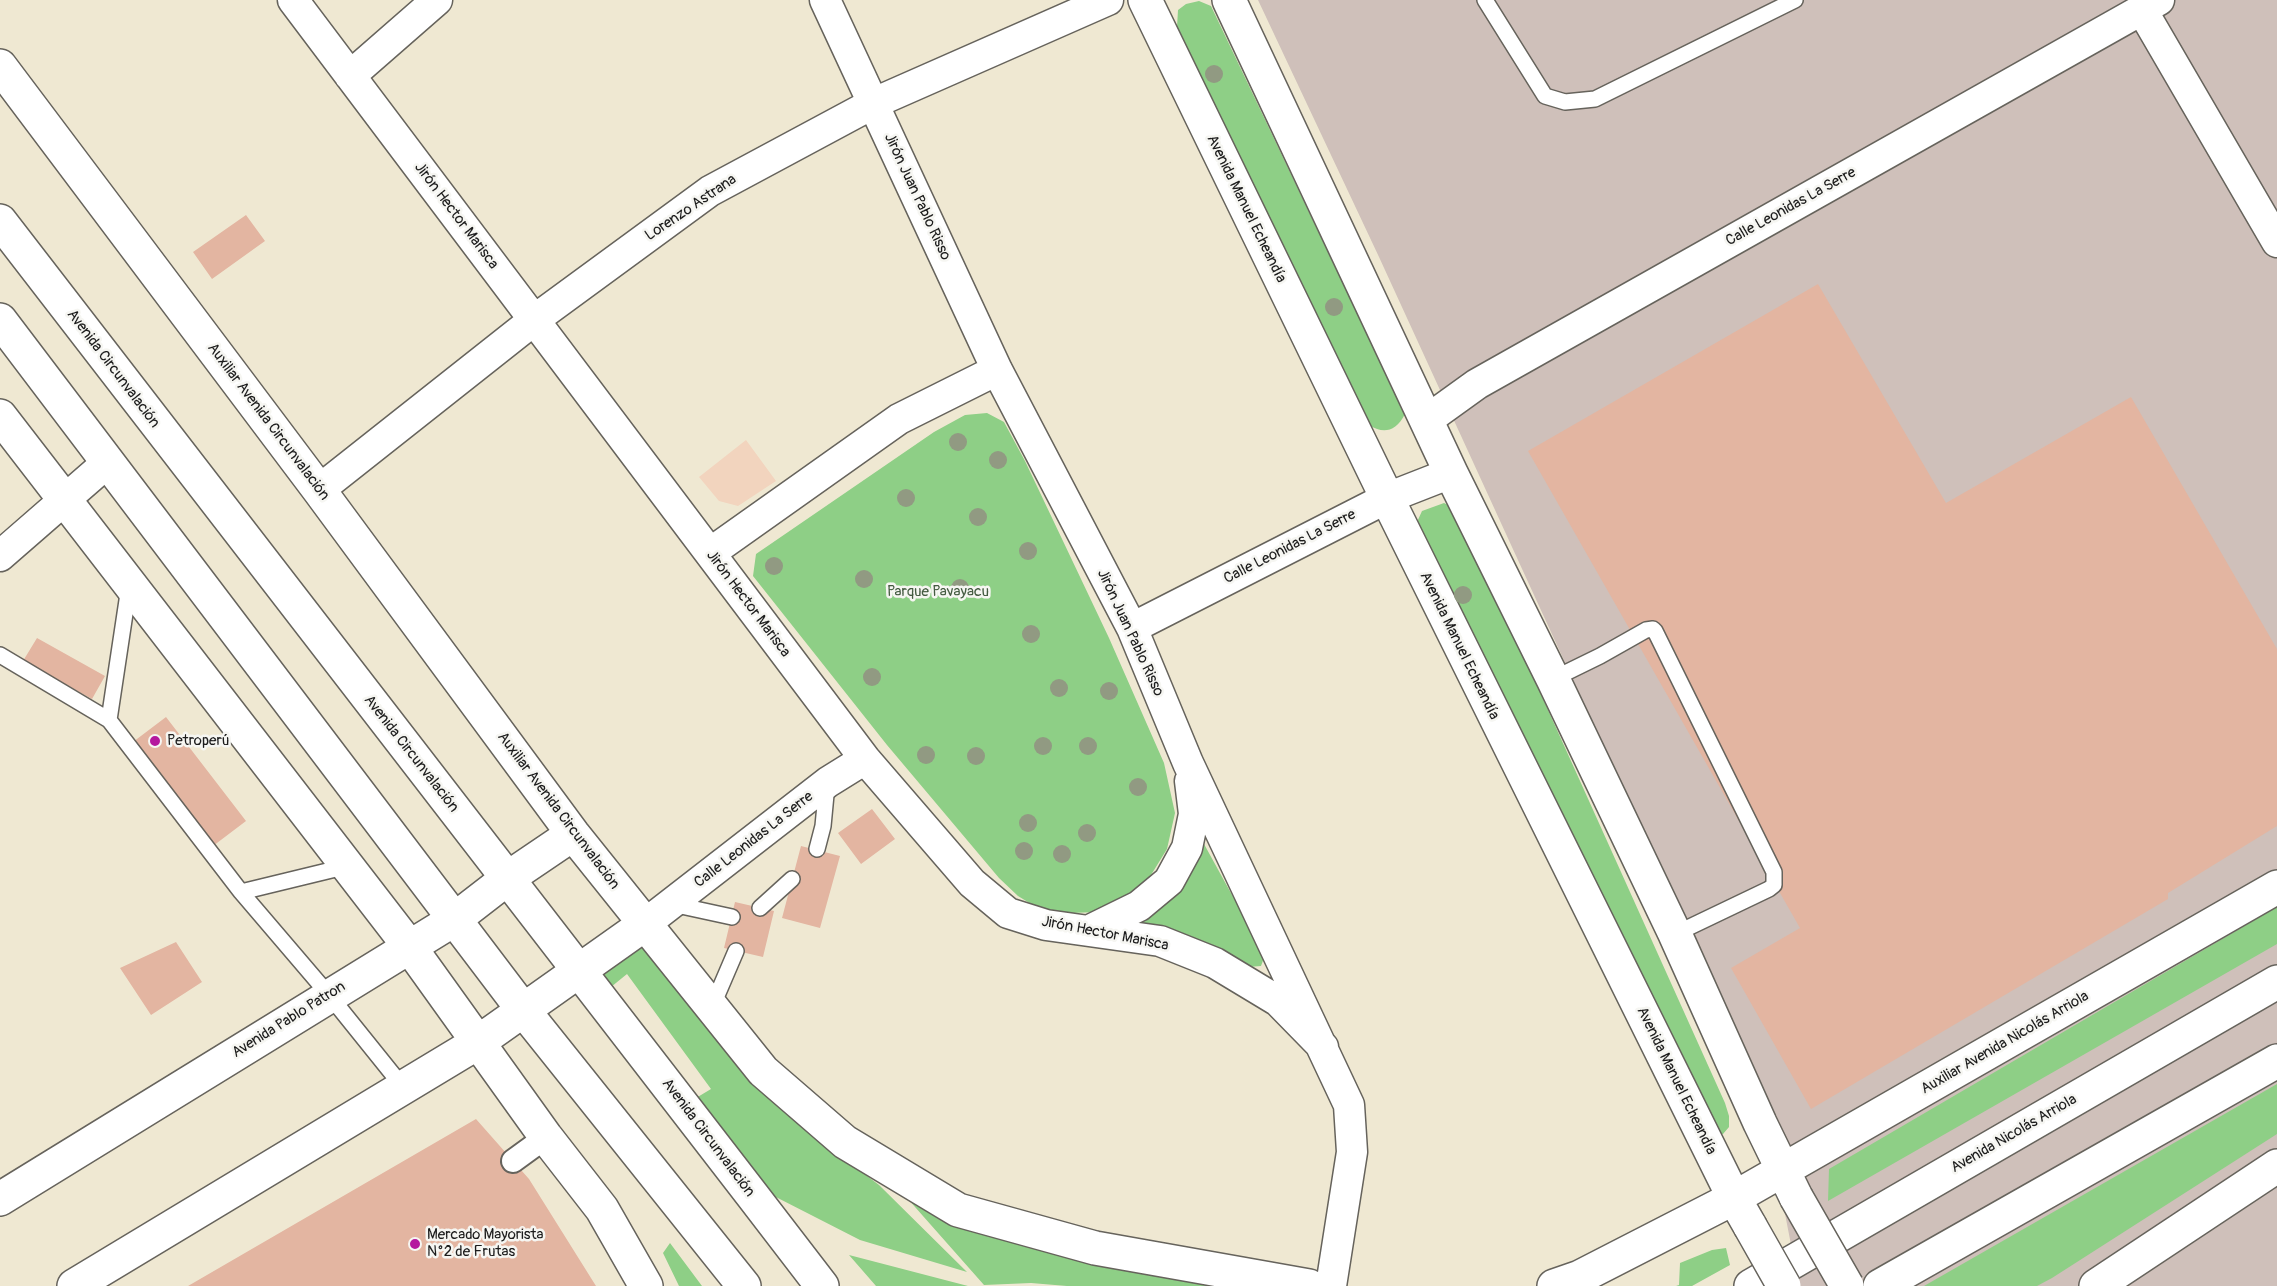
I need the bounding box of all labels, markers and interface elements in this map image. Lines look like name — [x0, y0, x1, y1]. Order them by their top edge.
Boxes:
street label: Jirón Juan Pablo Risso — [880, 131, 954, 263]
street label: Avenida Manuel Echeandía — [1202, 132, 1290, 286]
street label: Jirón Hector Marisca — [410, 159, 502, 273]
street label: Calle Leonidas La Serre — [1723, 164, 1859, 250]
street label: Lorenzo Astrana — [642, 171, 740, 245]
street label: Avenida Circunvalación — [63, 306, 163, 432]
street label: Auxiliar Avenida Circunvalación — [203, 340, 333, 504]
street label: Calle Leonidas La Serre — [1221, 506, 1359, 588]
street label: Jirón Hector Marisca — [702, 547, 794, 661]
street label: Jirón Juan Pablo Risso — [1093, 567, 1167, 699]
street label: Avenida Manuel Echeandía — [1415, 569, 1503, 723]
park label: Parque Pavayacu — [887, 583, 989, 601]
street label: Avenida Circunvalación — [360, 692, 462, 816]
street label: Auxiliar Avenida Circunvalación — [493, 729, 623, 893]
place label: Petroperú — [167, 732, 230, 750]
marker: Petroperú — [148, 734, 162, 748]
street label: Calle Leonidas La Serre — [691, 788, 817, 892]
street label: Jirón Hector Marisca — [1040, 913, 1170, 955]
street label: Avenida Pablo Patron — [229, 978, 349, 1062]
street label: Auxiliar Avenida Nicolás Arriola — [1918, 987, 2092, 1099]
street label: Avenida Manuel Echeandía — [1632, 1004, 1720, 1158]
street label: Avenida Circunvalación — [658, 1075, 758, 1201]
street label: Avenida Nicolás Arriola — [1948, 1091, 2080, 1177]
place label: Mercado Mayorista N°2 de Frutas — [427, 1226, 543, 1261]
marker: Mercado Mayorista N°2 de Frutas — [408, 1237, 422, 1251]

